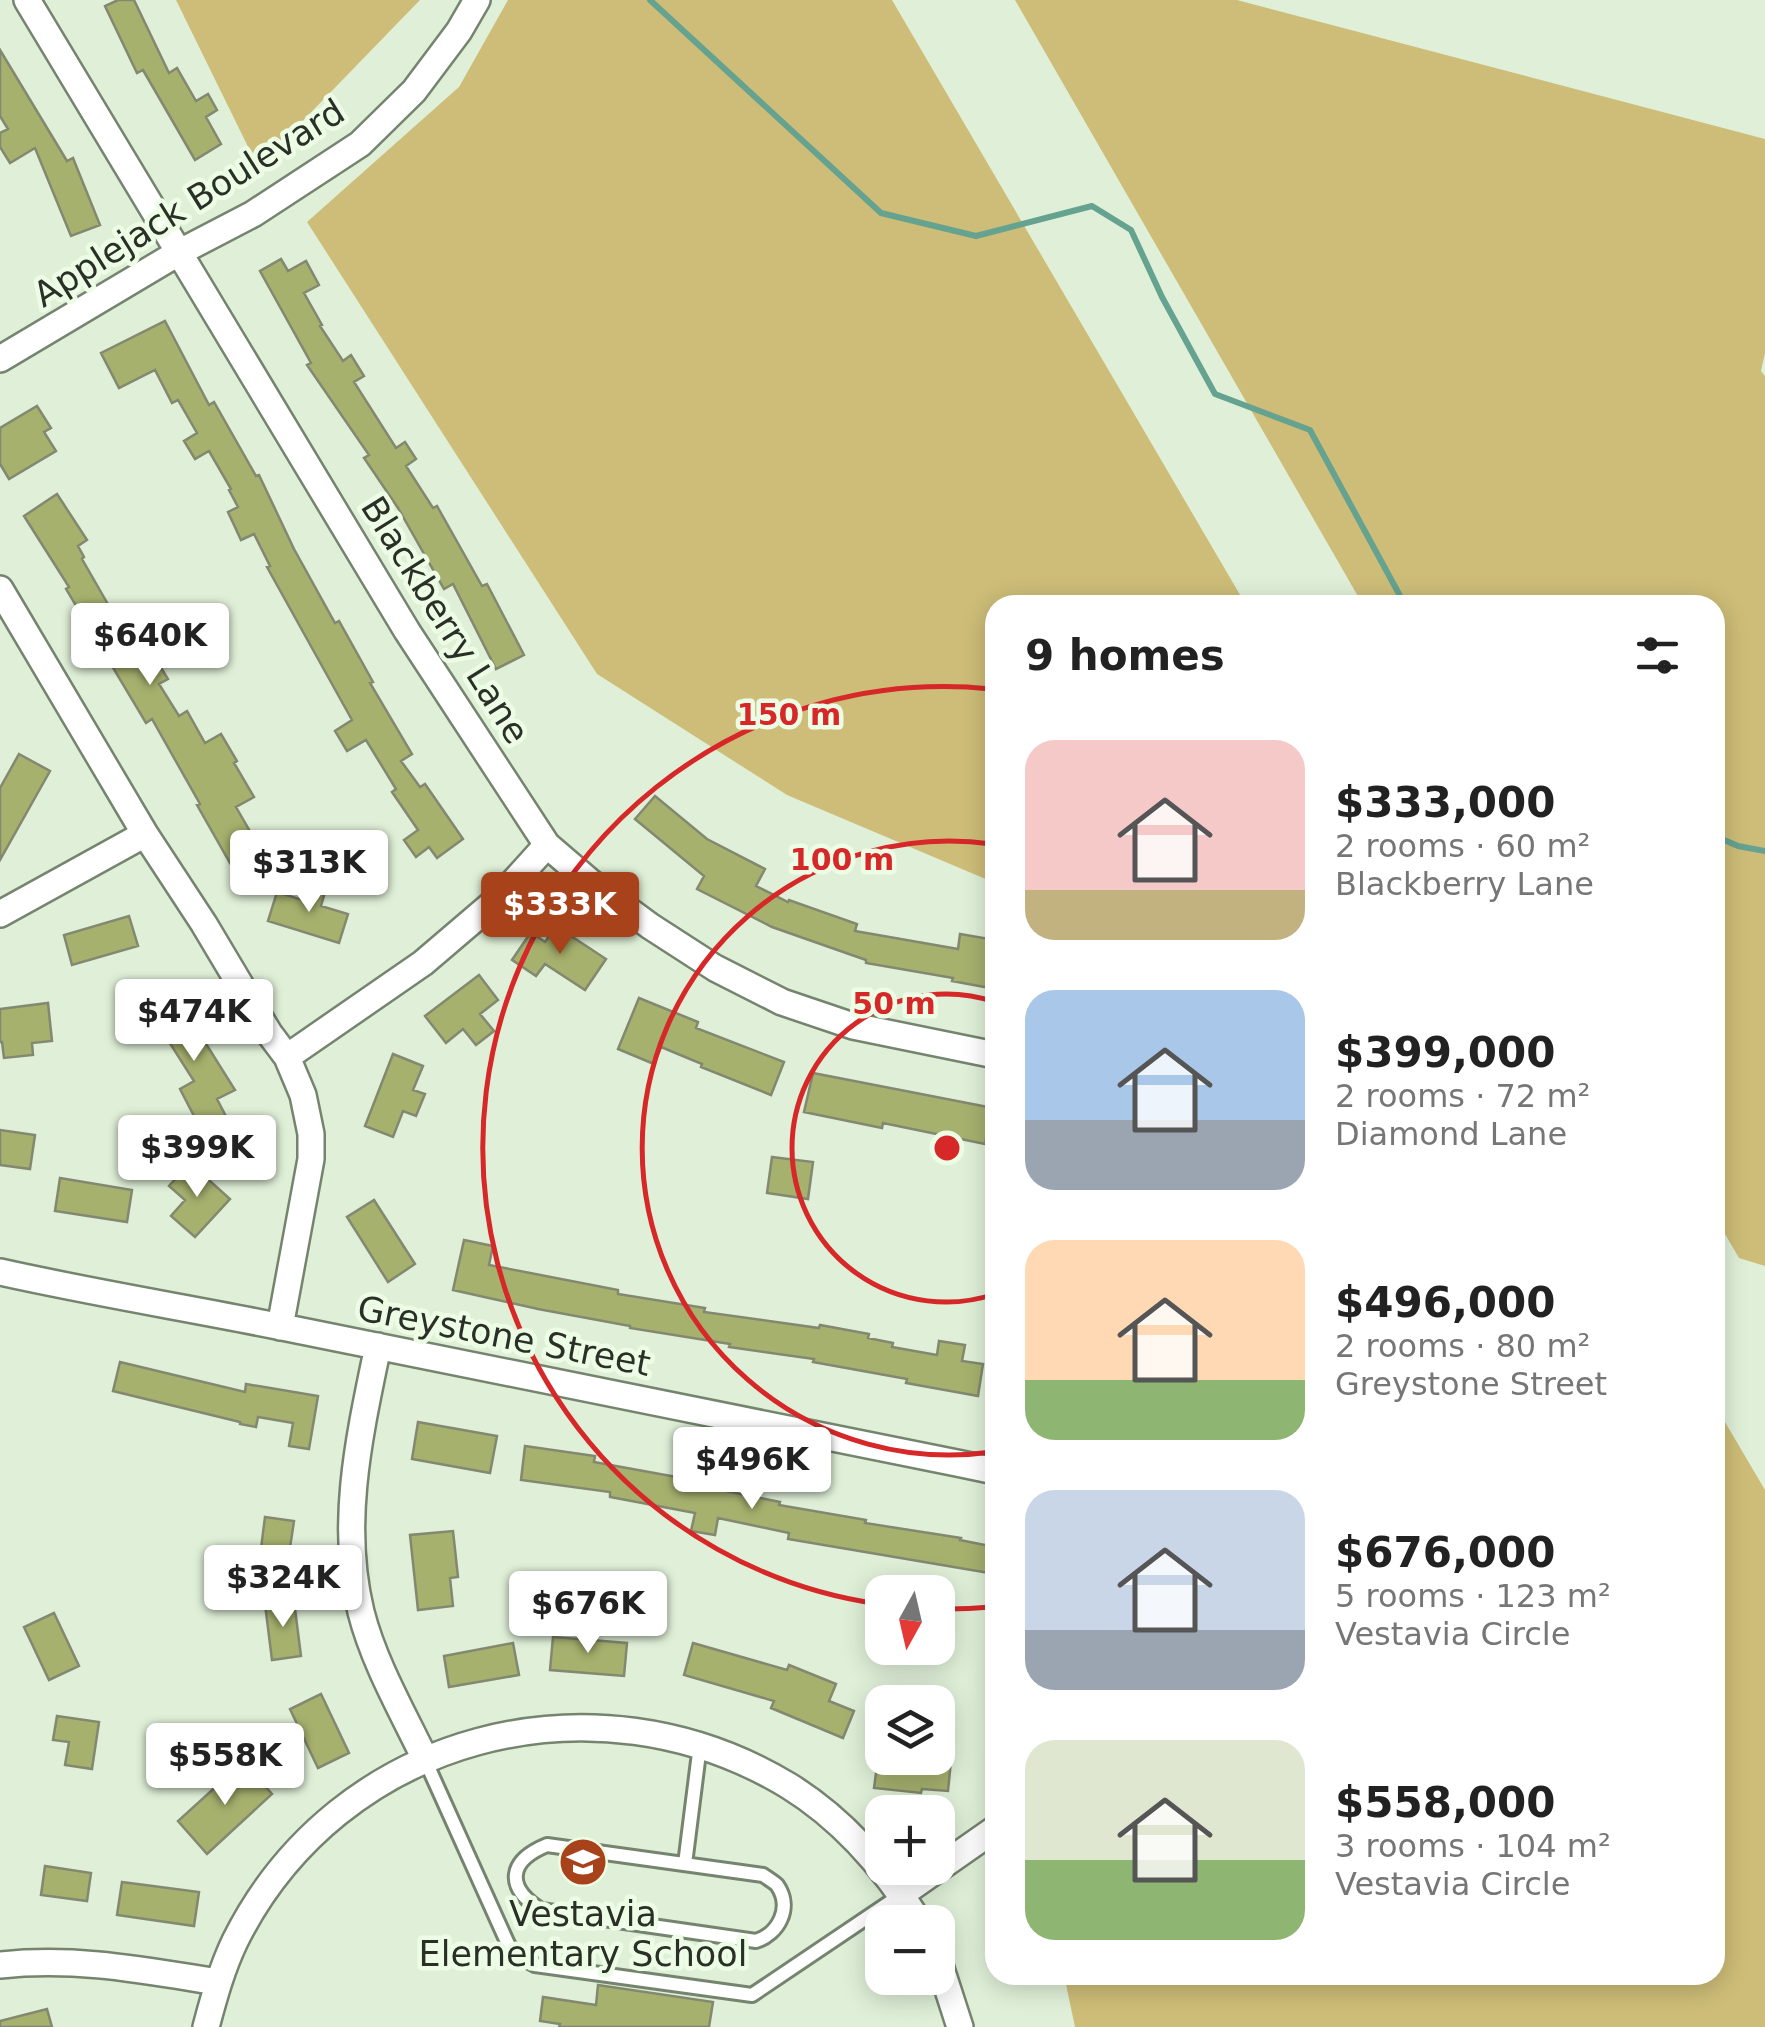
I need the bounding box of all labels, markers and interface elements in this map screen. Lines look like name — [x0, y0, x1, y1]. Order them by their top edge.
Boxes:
street label: Applejack Boulevard — [26, 91, 352, 315]
street label: Blackberry Lane — [353, 489, 537, 751]
pin: $640K — [80, 603, 220, 688]
text: $640K — [93, 616, 207, 654]
icon: filters — [1630, 628, 1685, 683]
text: 9 homes — [1025, 631, 1225, 680]
text: 150 m — [737, 697, 841, 732]
text: $333,000 — [1335, 778, 1556, 827]
icon: home — [1105, 780, 1225, 900]
text: 2 rooms · 60 m² — [1335, 827, 1590, 865]
pin: $313K — [239, 830, 379, 915]
text: 100 m — [790, 842, 894, 877]
text: $313K — [252, 843, 366, 881]
text: Blackberry Lane — [1335, 865, 1594, 903]
pin: $333K — [490, 872, 630, 957]
text: $333K — [503, 885, 617, 923]
pin: $474K — [124, 979, 264, 1064]
text: 50 m — [852, 986, 936, 1021]
text: $474K — [137, 992, 251, 1030]
text: $399,000 — [1335, 1028, 1556, 1077]
icon: home — [1105, 1030, 1225, 1150]
text: 2 rooms · 72 m² — [1335, 1077, 1590, 1115]
pin: $399K — [127, 1115, 267, 1200]
text: Diamond Lane — [1335, 1115, 1567, 1153]
text: $399K — [140, 1128, 254, 1166]
centre of rings — [929, 1130, 965, 1166]
text: $496,000 — [1335, 1278, 1556, 1327]
icon: home — [1105, 1280, 1225, 1400]
street label: Greystone Street — [354, 1288, 654, 1384]
text: 2 rooms · 80 m² — [1335, 1327, 1590, 1365]
text: Greystone Street — [1335, 1365, 1607, 1403]
pin: $496K — [682, 1427, 822, 1512]
text: $496K — [695, 1440, 809, 1478]
text: $676,000 — [1335, 1528, 1556, 1577]
icon: home — [1105, 1530, 1225, 1650]
pin: $324K — [213, 1545, 353, 1630]
text: $324K — [226, 1558, 340, 1596]
pin: $676K — [518, 1571, 658, 1656]
north arrow — [865, 1575, 955, 1665]
map controls — [865, 1575, 955, 1995]
text: 5 rooms · 123 m² — [1335, 1577, 1611, 1615]
text: $676K — [531, 1584, 645, 1622]
text: Vestavia Circle — [1335, 1615, 1570, 1653]
button: layers — [865, 1685, 955, 1775]
pin: $558K — [155, 1723, 295, 1808]
text: $558K — [168, 1736, 282, 1774]
text: $558,000 — [1335, 1778, 1556, 1827]
icon: home — [1105, 1780, 1225, 1900]
button: + — [865, 1795, 955, 1885]
text: 3 rooms · 104 m² — [1335, 1827, 1611, 1865]
school or university icon: Vestavia Elementary School — [557, 1836, 609, 1888]
text: Vestavia Circle — [1335, 1865, 1570, 1903]
place label: Vestavia Elementary School — [419, 1894, 747, 1974]
button: − — [865, 1905, 955, 1995]

